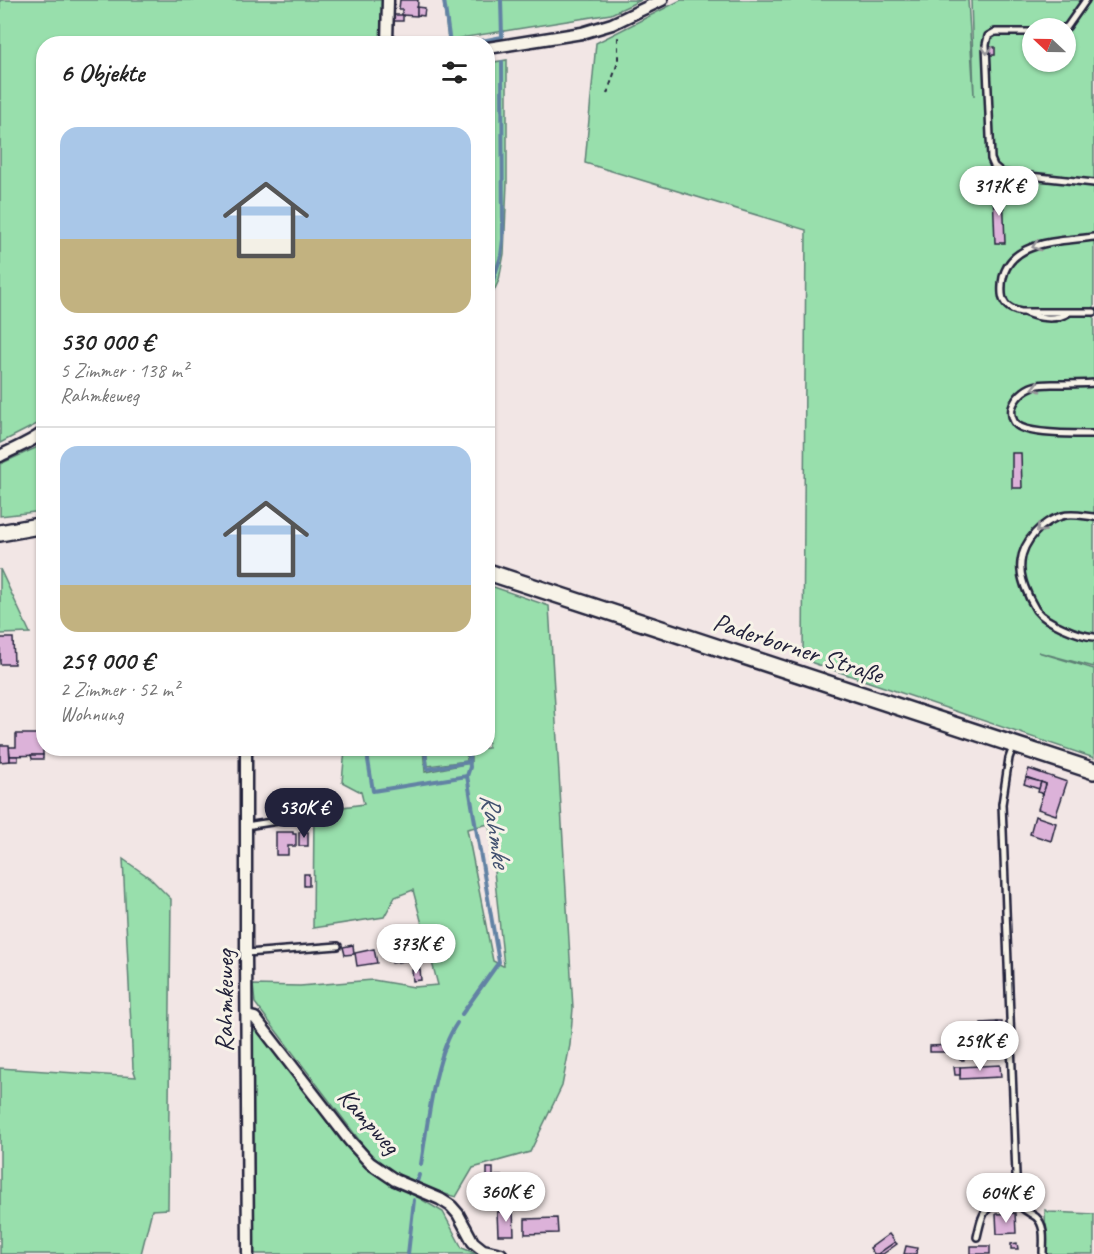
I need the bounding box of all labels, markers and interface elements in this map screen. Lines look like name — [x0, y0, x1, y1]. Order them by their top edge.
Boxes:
north arrow — [1022, 18, 1076, 72]
map controls — [1022, 18, 1076, 72]
one-way arrow — [980, 45, 993, 54]
text: 6 Objekte — [60, 56, 144, 89]
icon: filters — [438, 56, 471, 89]
icon: home — [212, 166, 320, 274]
pin: 317K € — [950, 166, 1048, 217]
text: 317K € — [974, 173, 1024, 198]
one-way arrow — [1031, 239, 1041, 252]
text: 530 000 € — [60, 325, 154, 358]
text: 5 Zimmer · 138 m² — [60, 358, 188, 383]
one-way arrow — [1031, 380, 1042, 392]
text: Rahmkeweg — [60, 383, 139, 408]
icon: home — [212, 485, 320, 593]
one-way arrow — [1036, 522, 1047, 533]
street label: Paderborner Straße — [709, 605, 889, 692]
text: 259 000 € — [60, 644, 154, 677]
text: 2 Zimmer · 52 m² — [60, 677, 179, 702]
text: Wohnung — [60, 702, 123, 727]
pin: 530K € — [255, 788, 353, 839]
water label: Rahmke — [473, 791, 520, 873]
text: 530K € — [279, 795, 329, 820]
pin: 373K € — [367, 924, 465, 975]
text: 373K € — [391, 931, 441, 956]
street label: Rahmkeweg — [208, 948, 241, 1052]
pin: 259K € — [931, 1021, 1029, 1072]
text: 259K € — [955, 1028, 1005, 1053]
street label: Kampweg — [330, 1081, 409, 1163]
pin: 360K € — [457, 1172, 555, 1223]
pin: 604K € — [957, 1173, 1055, 1224]
text: 360K € — [480, 1179, 532, 1204]
text: 604K € — [980, 1180, 1032, 1205]

